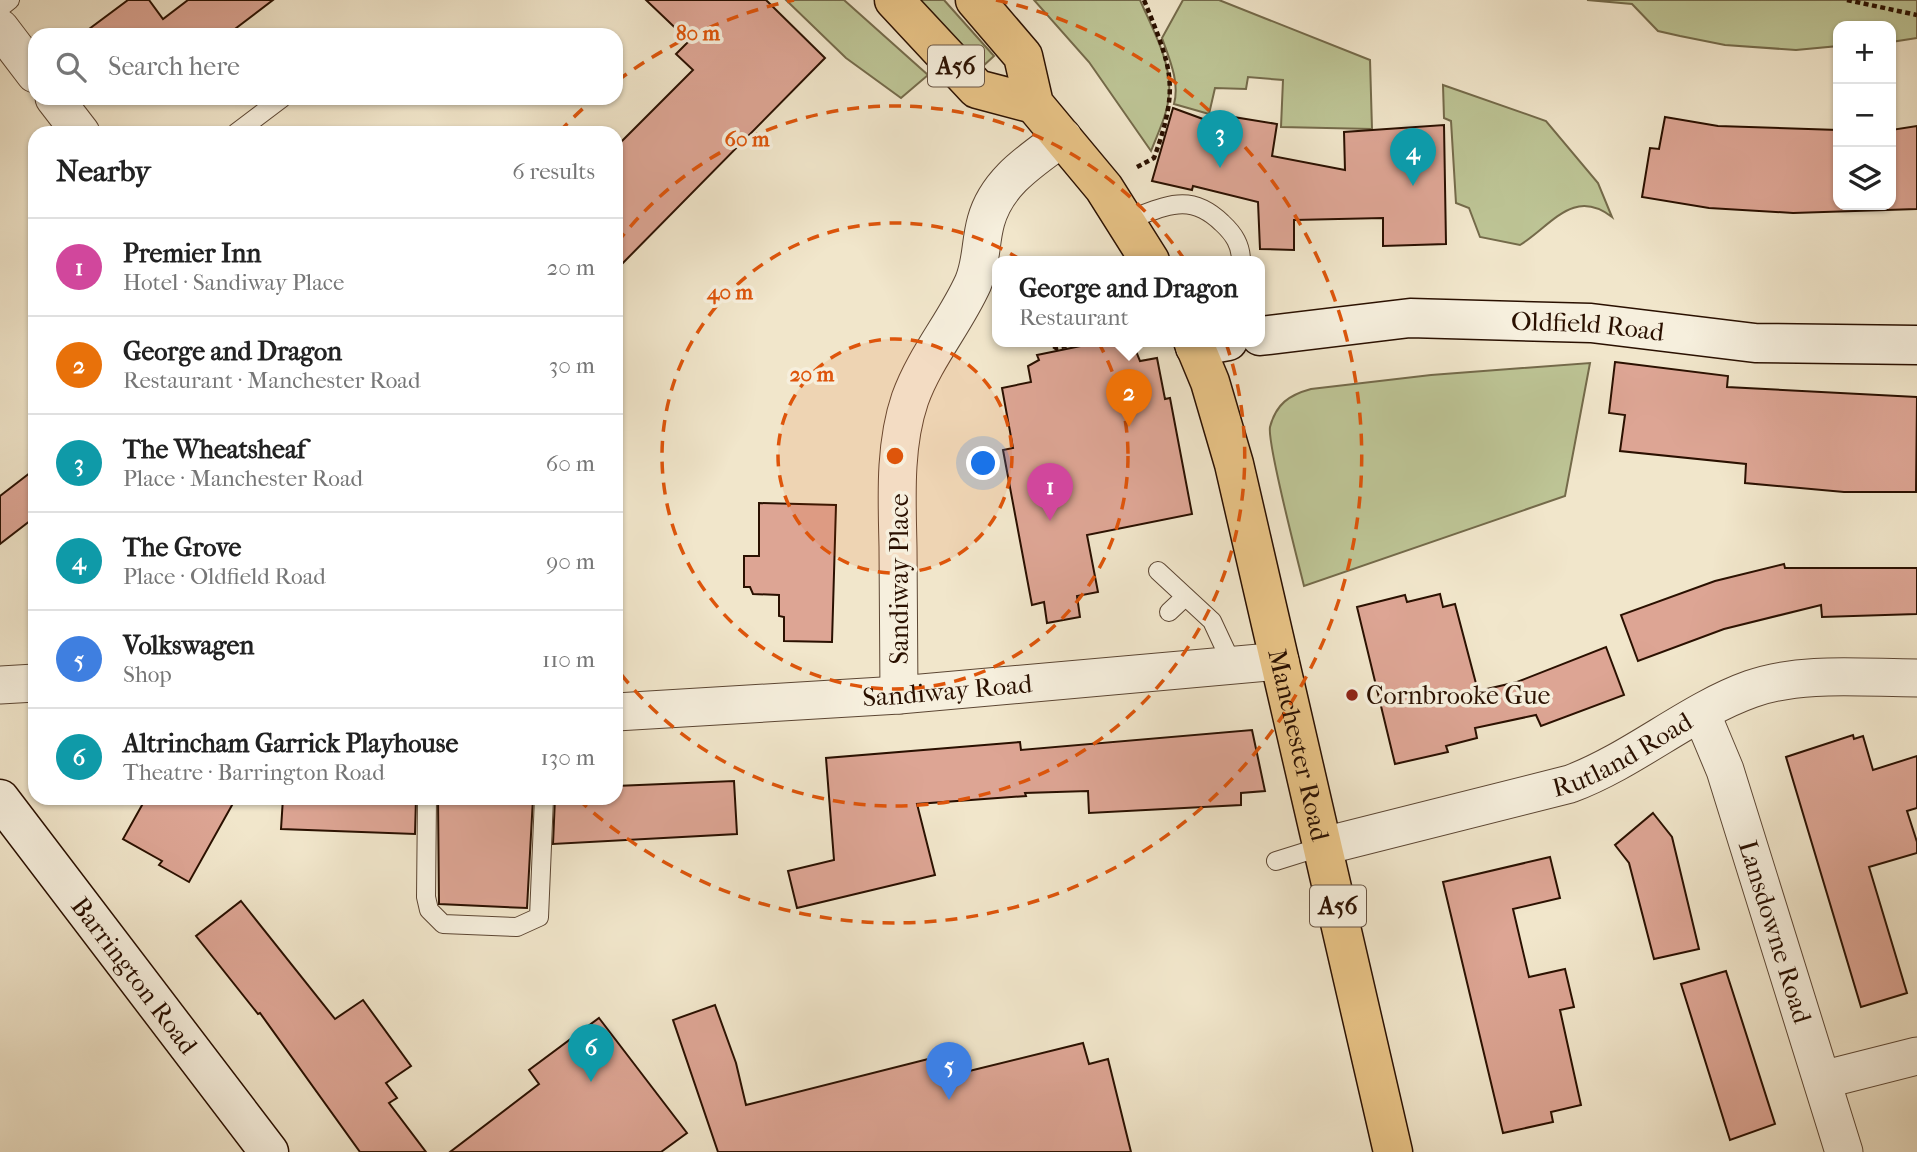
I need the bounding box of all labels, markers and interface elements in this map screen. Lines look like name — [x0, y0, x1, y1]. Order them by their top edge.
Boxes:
text: 80 m — [676, 21, 721, 45]
map controls — [1833, 21, 1896, 210]
button: + — [1833, 21, 1896, 84]
search box — [28, 28, 623, 105]
road number: A56 — [928, 46, 984, 86]
icon: search — [52, 48, 90, 86]
text: Search here — [108, 51, 240, 82]
button: − — [1833, 84, 1896, 147]
pin: 3 — [1197, 110, 1243, 168]
text: 60 m — [725, 127, 770, 151]
pin: 4 — [1390, 128, 1436, 186]
button: layers — [1833, 147, 1896, 210]
text: Nearby — [56, 154, 151, 189]
text: 6 results — [512, 158, 595, 185]
text: Premier Inn — [123, 238, 261, 269]
text: 1 — [75, 254, 83, 281]
text: 20 m — [546, 254, 595, 281]
popup — [992, 256, 1265, 347]
text: Hotel · Sandiway Place — [123, 269, 344, 296]
text: George and Dragon — [1019, 273, 1238, 304]
text: 40 m — [706, 280, 754, 305]
text: Restaurant — [1019, 304, 1129, 331]
street label: Oldfield Road — [1511, 305, 1667, 347]
text: George and Dragon — [123, 336, 342, 367]
text: 2 — [73, 352, 85, 379]
text: 30 m — [549, 352, 595, 379]
text: 20 m — [790, 362, 835, 386]
text: Restaurant · Manchester Road — [123, 367, 421, 394]
pin: 2 — [1106, 369, 1152, 427]
text: The Wheatsheaf — [123, 434, 306, 465]
centre of rings — [883, 444, 907, 468]
your location — [966, 446, 1000, 480]
text: 3 — [74, 450, 84, 477]
text: 60 m — [546, 450, 595, 477]
pin: 1 — [1027, 463, 1073, 521]
text: Place · Manchester Road — [123, 465, 363, 492]
street label: Sandiway Place — [884, 493, 915, 665]
text: The Grove — [123, 532, 241, 563]
text: 4 — [72, 548, 86, 575]
text: 90 m — [546, 548, 595, 575]
text: Place · Oldfield Road — [123, 563, 326, 590]
text: Volkswagen — [123, 630, 254, 661]
text: 5 — [74, 646, 84, 673]
text: 110 m — [542, 646, 595, 673]
street label: Manchester Road — [1262, 646, 1336, 844]
text: Shop — [123, 661, 172, 688]
street label: Sandiway Road — [862, 668, 1034, 713]
place label: Cornbrooke Gue — [1366, 680, 1551, 711]
marker: Cornbrooke Gue — [1344, 687, 1360, 703]
street label: Rutland Road — [1549, 705, 1698, 803]
text: Altrincham Garrick Playhouse — [123, 728, 458, 759]
text: 6 — [73, 744, 85, 771]
text: 130 m — [541, 744, 595, 771]
text: Theatre · Barrington Road — [123, 759, 385, 786]
street label: Lansdowne Road — [1732, 836, 1819, 1028]
road number: A56 — [1310, 885, 1366, 926]
street label: Barrington Road — [65, 891, 205, 1061]
pin: 6 — [568, 1024, 614, 1082]
pin: 5 — [926, 1042, 972, 1100]

